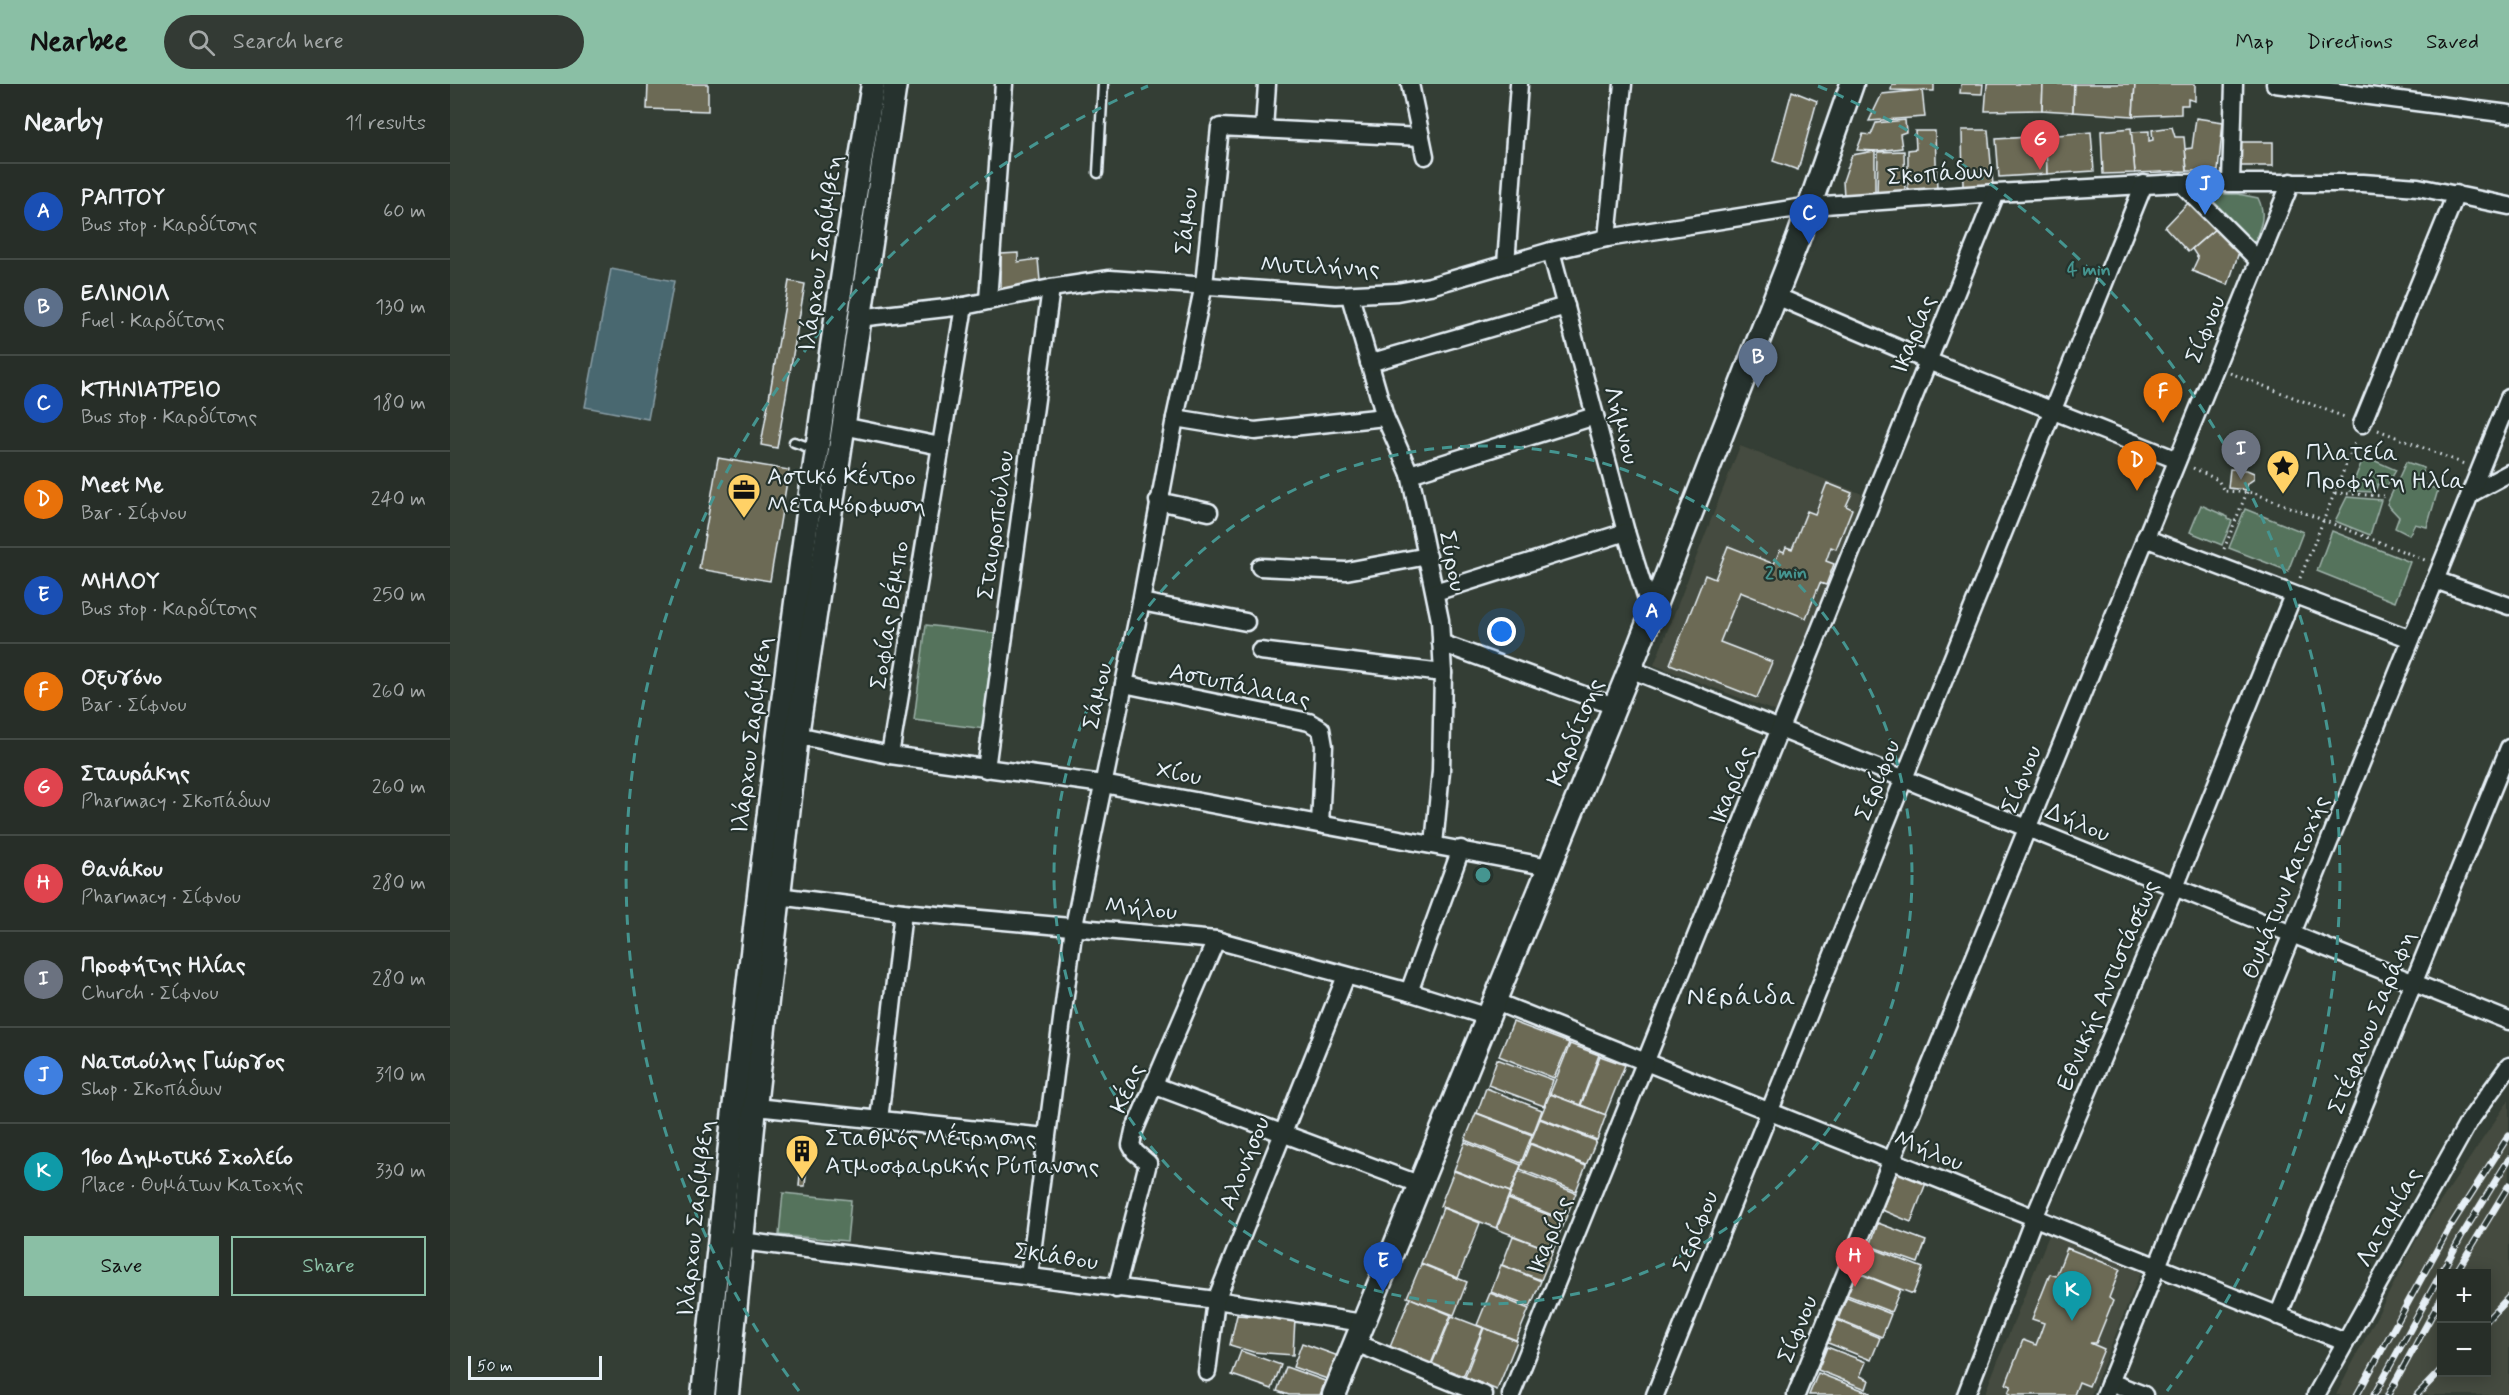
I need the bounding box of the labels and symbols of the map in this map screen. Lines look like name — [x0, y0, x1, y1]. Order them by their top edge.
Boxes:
pin: G — [2020, 120, 2060, 170]
street label: Ιλάρχου Σαρίμβεη — [792, 153, 851, 354]
street label: Σκοπάδων — [1886, 155, 1994, 194]
pin: J — [2186, 166, 2224, 215]
street label: Σάμου — [1169, 186, 1206, 256]
pin: C — [1790, 194, 1828, 244]
street label: Μυτιλήνης — [1260, 250, 1380, 285]
text: 4 min — [2067, 258, 2111, 282]
street label: Ικαρίας — [1885, 290, 1944, 379]
street label: Σίφνου — [2179, 291, 2234, 368]
pin: B — [1738, 338, 1778, 388]
pin: F — [2144, 374, 2182, 423]
street label: Λήμνου — [1595, 383, 1646, 468]
pin: I — [2222, 430, 2260, 480]
place label: Πλατεία Προφήτη Ηλία — [2306, 438, 2465, 497]
pin: D — [2118, 442, 2156, 491]
place icon: Πλατεία Προφήτη Ηλία — [2265, 448, 2301, 495]
street label: Σταυροπούλου — [971, 449, 1022, 602]
place label: Αστικό Κέντρο Μεταμόρφωση — [767, 461, 926, 521]
office icon: Αστικό Κέντρο Μεταμόρφωση — [726, 472, 762, 519]
street label: Σύρου — [1430, 528, 1473, 594]
street label: Σοφίας Βέμπο — [862, 539, 918, 692]
text: 2 min — [1765, 561, 1807, 585]
pin: A — [1632, 592, 1672, 642]
your location — [1487, 617, 1516, 646]
street label: Ιλάρχου Σαρίμβεη — [725, 635, 780, 836]
street label: Αστυπάλαιας — [1166, 656, 1313, 717]
street label: Σάμου — [1076, 660, 1121, 732]
street label: Καρδίτσης — [1541, 674, 1612, 791]
street label: Σερίφου — [1848, 735, 1909, 826]
street label: Ικαρίας — [1703, 741, 1762, 830]
street label: Σίφνου — [1995, 741, 2050, 818]
street label: Χίου — [1153, 755, 1204, 794]
street label: Θυμάτων Κατοχής — [2235, 791, 2337, 984]
street label: Δήλου — [2041, 796, 2114, 850]
centre of rings — [1473, 865, 1493, 885]
street label: Εθνικής Αντιστάσεως — [2050, 876, 2167, 1096]
street label: Μήλου — [1103, 890, 1179, 929]
street label: Στέφανου Σαράφη — [2320, 926, 2423, 1119]
district label: Νεράιδα — [1687, 980, 1797, 1014]
street label: Κέας — [1103, 1058, 1153, 1118]
street label: Αλονήσου — [1213, 1112, 1278, 1215]
street label: Ιλάρχου Σαρίμβεη — [671, 1118, 722, 1319]
place label: Σταθμός Μέτρησης Ατμοσφαιρικής Ρύπανσης — [825, 1122, 1099, 1182]
street label: Μήλου — [1889, 1123, 1968, 1179]
building icon: Σταθμός Μέτρησης Ατμοσφαιρικής Ρύπανσης — [784, 1133, 820, 1180]
street label: Λαταμίας — [2349, 1162, 2429, 1273]
street label: Σερίφου — [1666, 1186, 1727, 1277]
street label: Ικαρίας — [1521, 1191, 1580, 1280]
street label: Σκιάθου — [1012, 1236, 1100, 1279]
pin: H — [1836, 1238, 1874, 1287]
pin: E — [1364, 1242, 1402, 1292]
pin: K — [2052, 1272, 2092, 1321]
street label: Σίφνου — [1771, 1291, 1826, 1368]
scale bar — [468, 1353, 602, 1380]

